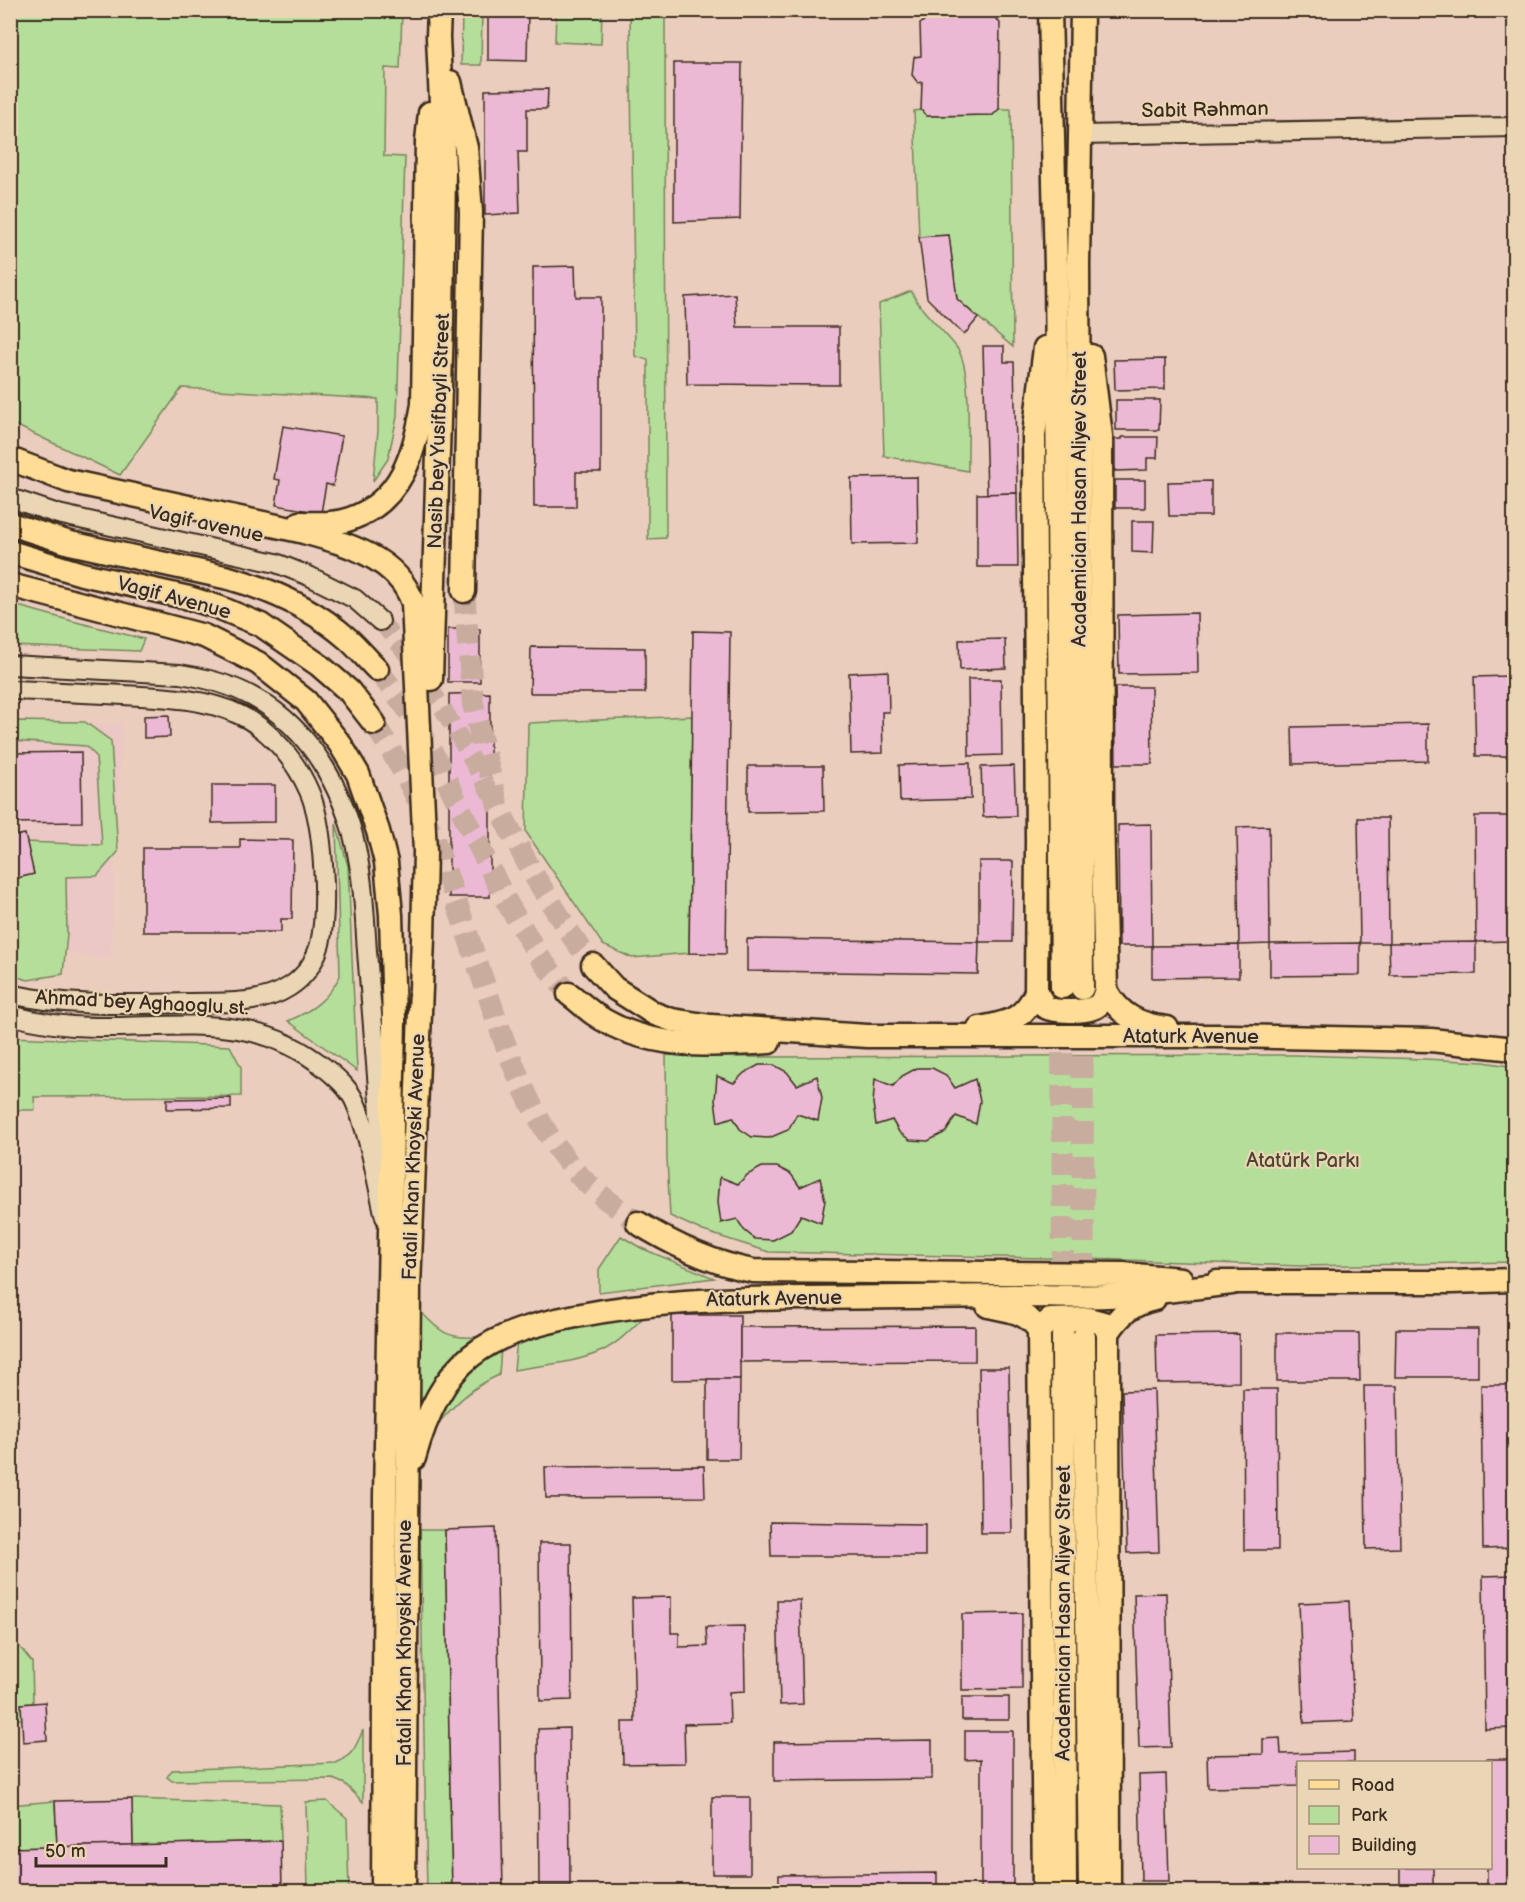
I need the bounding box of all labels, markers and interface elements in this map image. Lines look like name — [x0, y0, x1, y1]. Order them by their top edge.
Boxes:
street label: Sabit Rəhman — [1141, 97, 1269, 123]
street label: Nasib bey Yusifbayli Street — [423, 313, 455, 549]
street label: Academician Hasan Aliyev Street — [1068, 351, 1092, 647]
street label: Vagif avenue — [146, 500, 266, 548]
street label: Vagif Avenue — [114, 571, 234, 625]
street label: Ahmad bey Aghaoglu st. — [35, 985, 249, 1021]
street label: Ataturk Avenue — [1123, 1025, 1259, 1049]
street label: Fatali Khan Khoyski Avenue — [398, 1033, 430, 1281]
park label: Atatürk Parkı — [1246, 1149, 1360, 1173]
street label: Ataturk Avenue — [706, 1286, 842, 1312]
street label: Academician Hasan Aliyev Street — [1052, 1465, 1076, 1761]
street label: Fatali Khan Khoyski Avenue — [393, 1519, 417, 1766]
legend — [1297, 1761, 1492, 1869]
text: Road — [1351, 1775, 1395, 1796]
text: Park — [1351, 1805, 1387, 1826]
scale bar — [36, 1830, 166, 1868]
text: Building — [1351, 1835, 1417, 1856]
text: 50 m — [45, 1841, 86, 1862]

